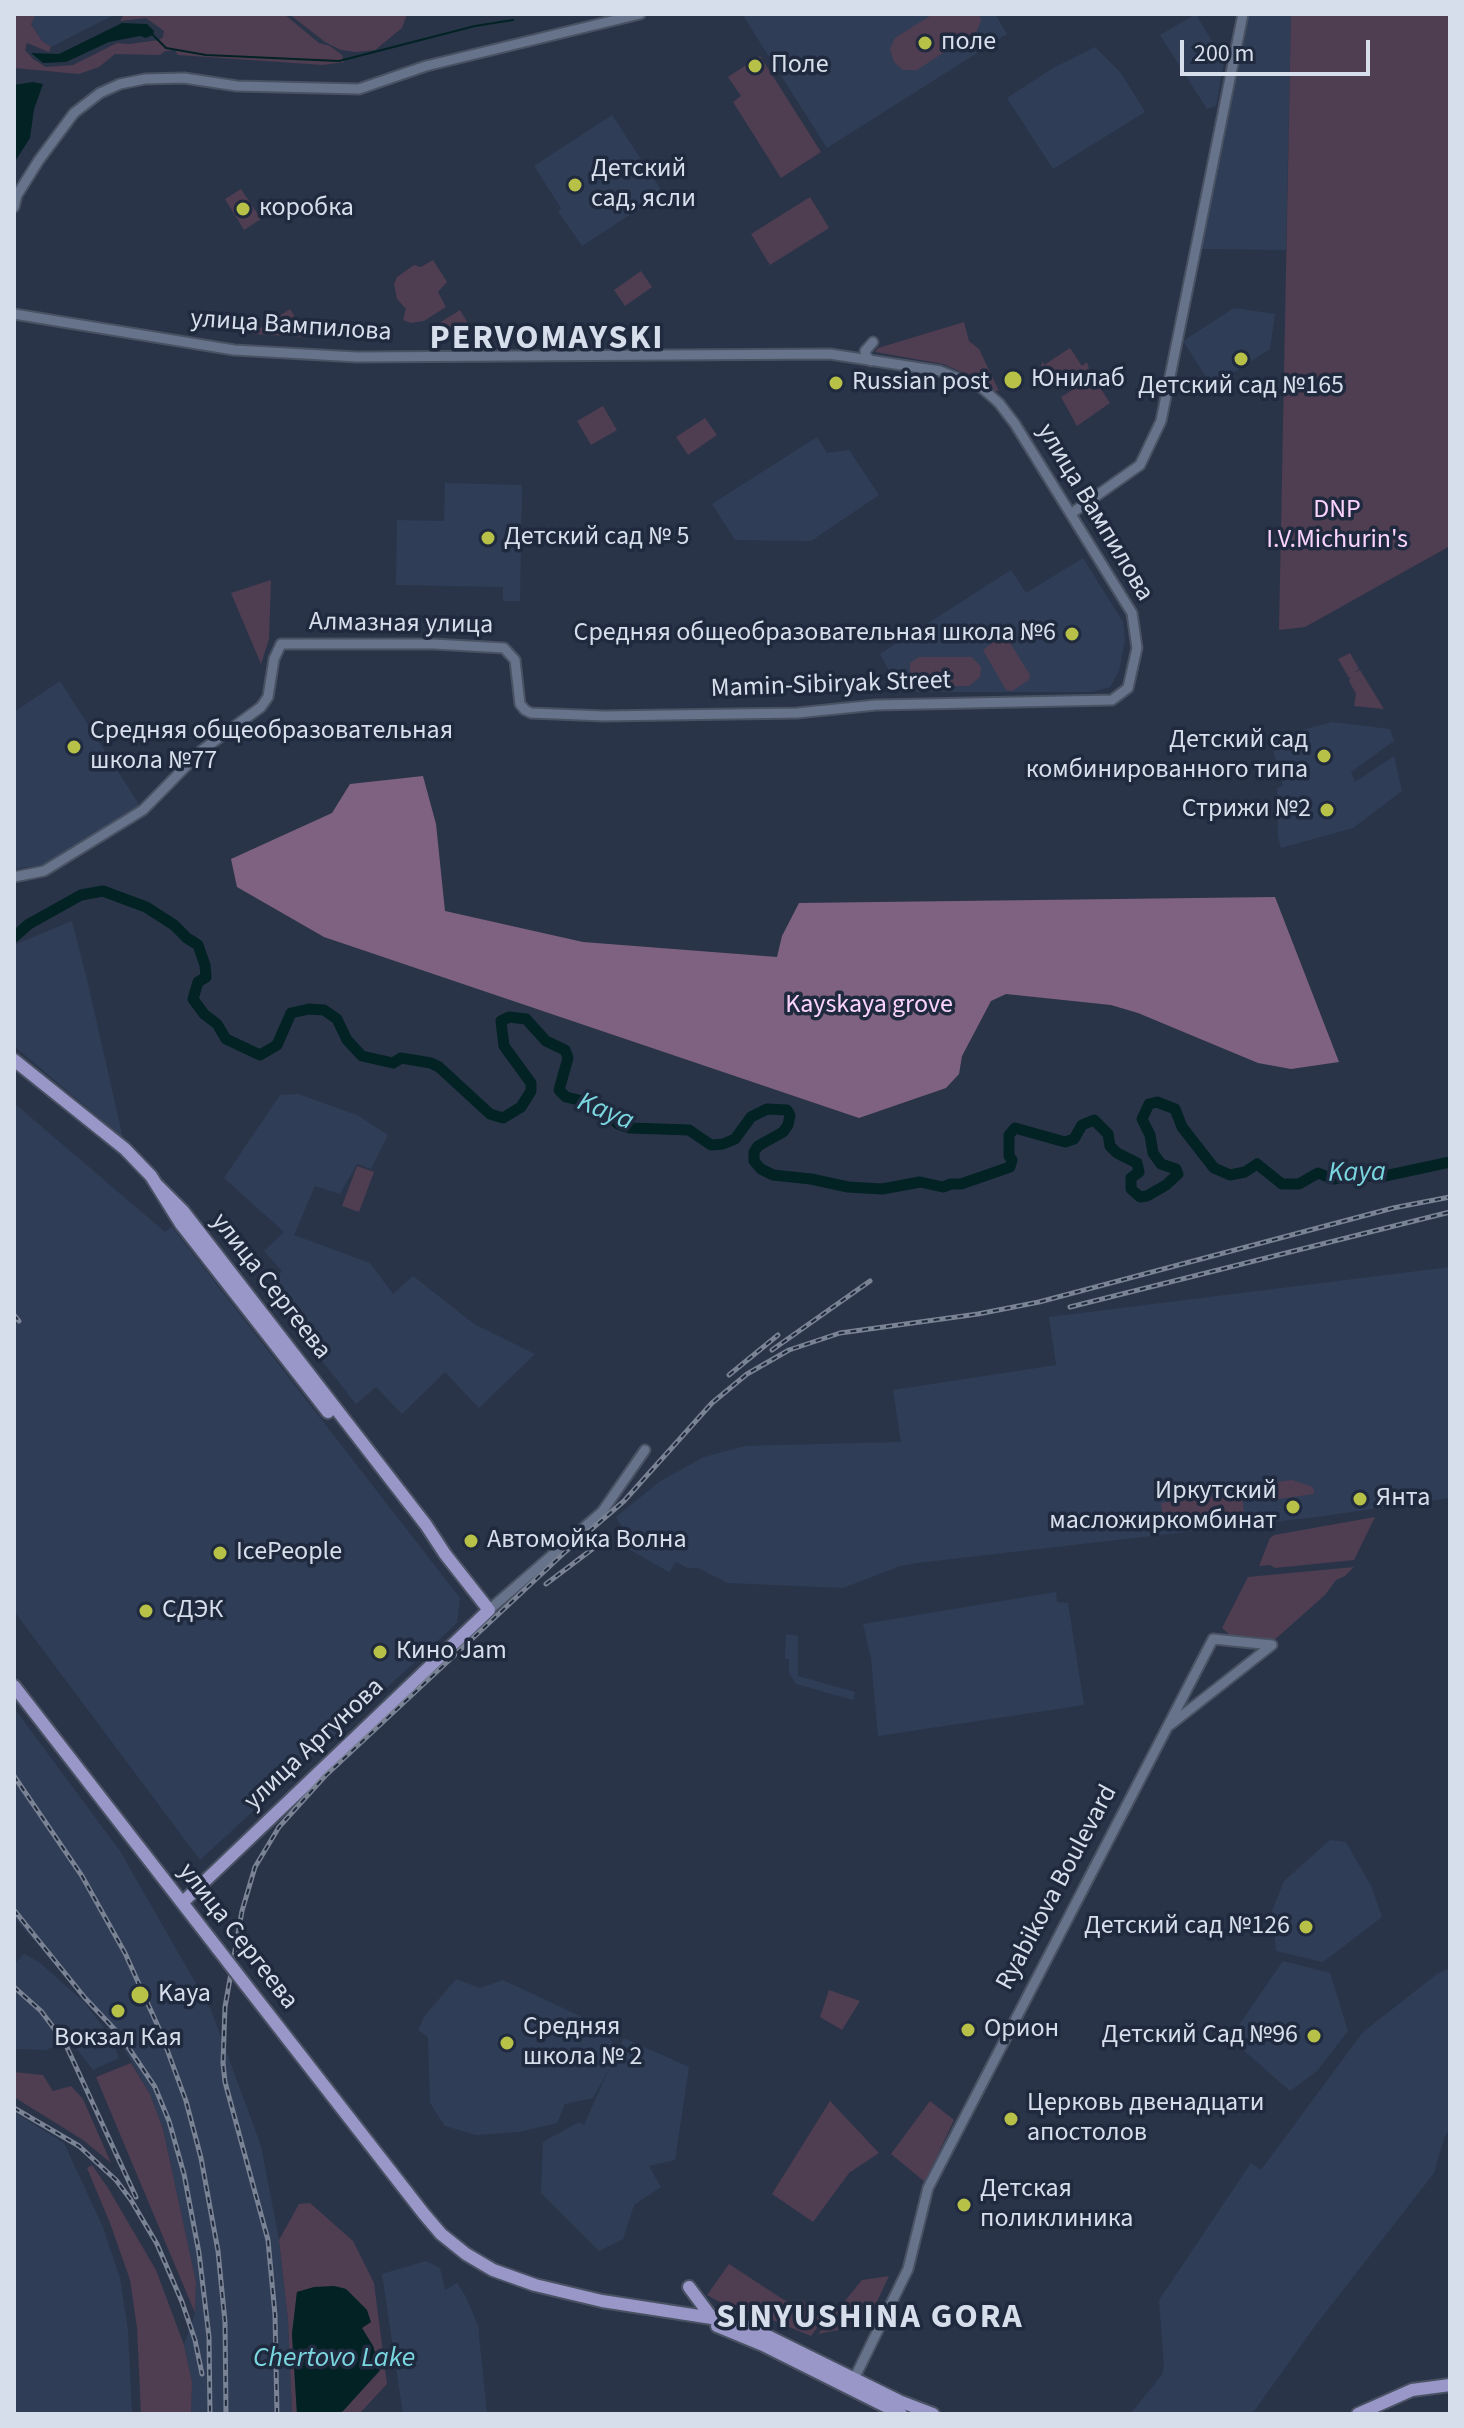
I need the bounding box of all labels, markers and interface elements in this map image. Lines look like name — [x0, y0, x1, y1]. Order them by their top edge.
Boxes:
scale bar — [1184, 24, 1374, 74]
place label: поле — [941, 27, 996, 59]
marker: поле — [916, 34, 934, 52]
text: 200 m — [1194, 36, 1254, 71]
place label: Поле — [771, 50, 829, 82]
marker: Поле — [746, 57, 764, 75]
place label: Детский сад, ясли — [591, 154, 696, 216]
marker: Детский сад, ясли — [566, 176, 584, 194]
place label: коробка — [259, 193, 354, 225]
marker: коробка — [234, 200, 252, 218]
street label: улица Вампилова — [189, 304, 393, 350]
district label: PERVOMAYSKI — [429, 321, 665, 361]
marker: Детский сад №165 — [1232, 350, 1250, 368]
place label: Юнилаб — [1031, 364, 1125, 396]
place label: Russian post — [852, 367, 989, 399]
marker: Юнилаб — [1002, 369, 1024, 391]
place label: Детский сад №165 — [1138, 371, 1344, 403]
marker: Russian post — [827, 374, 845, 392]
street label: улица Вампилова — [1029, 419, 1159, 607]
park label: DNP I.V.Michurin's — [1266, 495, 1408, 556]
place label: Детский сад № 5 — [504, 522, 689, 554]
marker: Детский сад № 5 — [479, 529, 497, 547]
street label: Алмазная улица — [309, 608, 493, 642]
place label: Средняя общеобразовательная школа №6 — [574, 618, 1056, 650]
marker: Средняя общеобразовательная школа №6 — [1063, 625, 1081, 643]
street label: Mamin-Sibiryak Street — [710, 666, 952, 706]
place label: Средняя общеобразовательная школа №77 — [90, 716, 453, 778]
place label: Детский сад комбинированного типа — [1026, 725, 1308, 786]
marker: Средняя общеобразовательная школа №77 — [65, 738, 83, 756]
marker: Детский сад комбинированного типа — [1315, 747, 1333, 765]
place label: Стрижи №2 — [1182, 794, 1311, 826]
marker: Стрижи №2 — [1318, 801, 1336, 819]
park label: Kayskaya grove — [785, 990, 953, 1022]
water label: Kaya — [572, 1087, 638, 1139]
water label: Kaya — [1328, 1157, 1386, 1191]
street label: улица Сергеева — [203, 1208, 337, 1366]
place label: Иркутский масложиркомбинат — [1049, 1476, 1277, 1538]
place label: Янта — [1376, 1483, 1430, 1515]
marker: Янта — [1351, 1490, 1369, 1508]
marker: Иркутский масложиркомбинат — [1284, 1498, 1302, 1516]
place label: Автомойка Волна — [487, 1525, 686, 1557]
marker: Автомойка Волна — [462, 1532, 480, 1550]
place label: IcePeople — [236, 1537, 342, 1569]
marker: IcePeople — [211, 1544, 229, 1562]
place label: СДЭК — [162, 1595, 223, 1627]
marker: СДЭК — [137, 1602, 155, 1620]
place label: Кино Jam — [396, 1636, 507, 1668]
marker: Кино Jam — [371, 1643, 389, 1661]
street label: улица Аргунова — [239, 1672, 391, 1818]
street label: Ryabikova Boulevard — [991, 1780, 1125, 1996]
street label: улица Сергеева — [170, 1858, 304, 2016]
place label: Детский сад №126 — [1084, 1911, 1290, 1943]
marker: Детский сад №126 — [1297, 1918, 1315, 1936]
place label: Kaya — [158, 1979, 211, 2011]
marker: Kaya — [129, 1984, 151, 2006]
marker: Вокзал Кая — [109, 2002, 127, 2020]
place label: Средняя школа № 2 — [523, 2012, 642, 2074]
place label: Орион — [984, 2014, 1059, 2046]
place label: Детский Сад №96 — [1102, 2020, 1298, 2052]
marker: Орион — [959, 2021, 977, 2039]
place label: Вокзал Кая — [54, 2023, 182, 2055]
marker: Детский Сад №96 — [1305, 2027, 1323, 2045]
marker: Средняя школа № 2 — [498, 2034, 516, 2052]
place label: Церковь двенадцати апостолов — [1027, 2088, 1264, 2150]
marker: Церковь двенадцати апостолов — [1002, 2110, 1020, 2128]
place label: Детская поликлиника — [980, 2174, 1133, 2236]
marker: Детская поликлиника — [955, 2196, 973, 2214]
district label: SINYUSHINA GORA — [716, 2300, 1024, 2340]
water label: Chertovo Lake — [253, 2343, 415, 2377]

